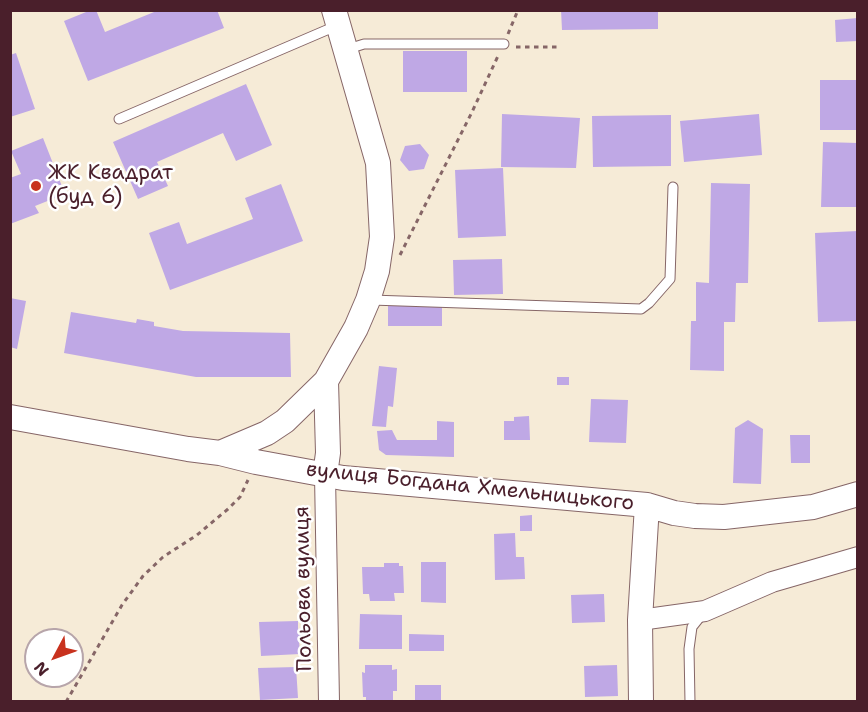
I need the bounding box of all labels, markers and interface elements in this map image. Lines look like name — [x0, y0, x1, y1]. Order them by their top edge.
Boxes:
place label: ЖК Квадрат (буд 6) — [48, 161, 173, 211]
marker: ЖК Квадрат (буд 6) — [29, 179, 43, 193]
street label: вулиця Богдана Хмельницького — [305, 457, 635, 517]
street label: Польова вулиця — [290, 506, 318, 672]
north arrow — [24, 628, 84, 688]
text: N — [29, 657, 54, 681]

